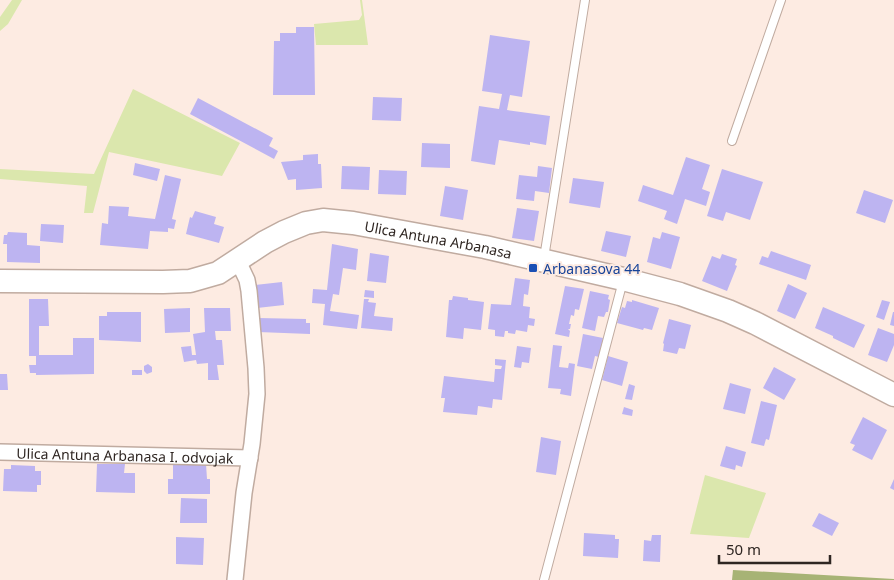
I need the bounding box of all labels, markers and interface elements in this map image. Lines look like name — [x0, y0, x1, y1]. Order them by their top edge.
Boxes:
street label: Ulica Antuna Arbanasa — [363, 216, 514, 262]
place label: Arbanasova 44 — [543, 259, 640, 278]
marker: Arbanasova 44 — [527, 262, 539, 274]
street label: Ulica Antuna Arbanasa I. odvojak — [16, 443, 234, 467]
scale bar — [719, 532, 830, 564]
text: 50 m — [726, 539, 761, 559]

